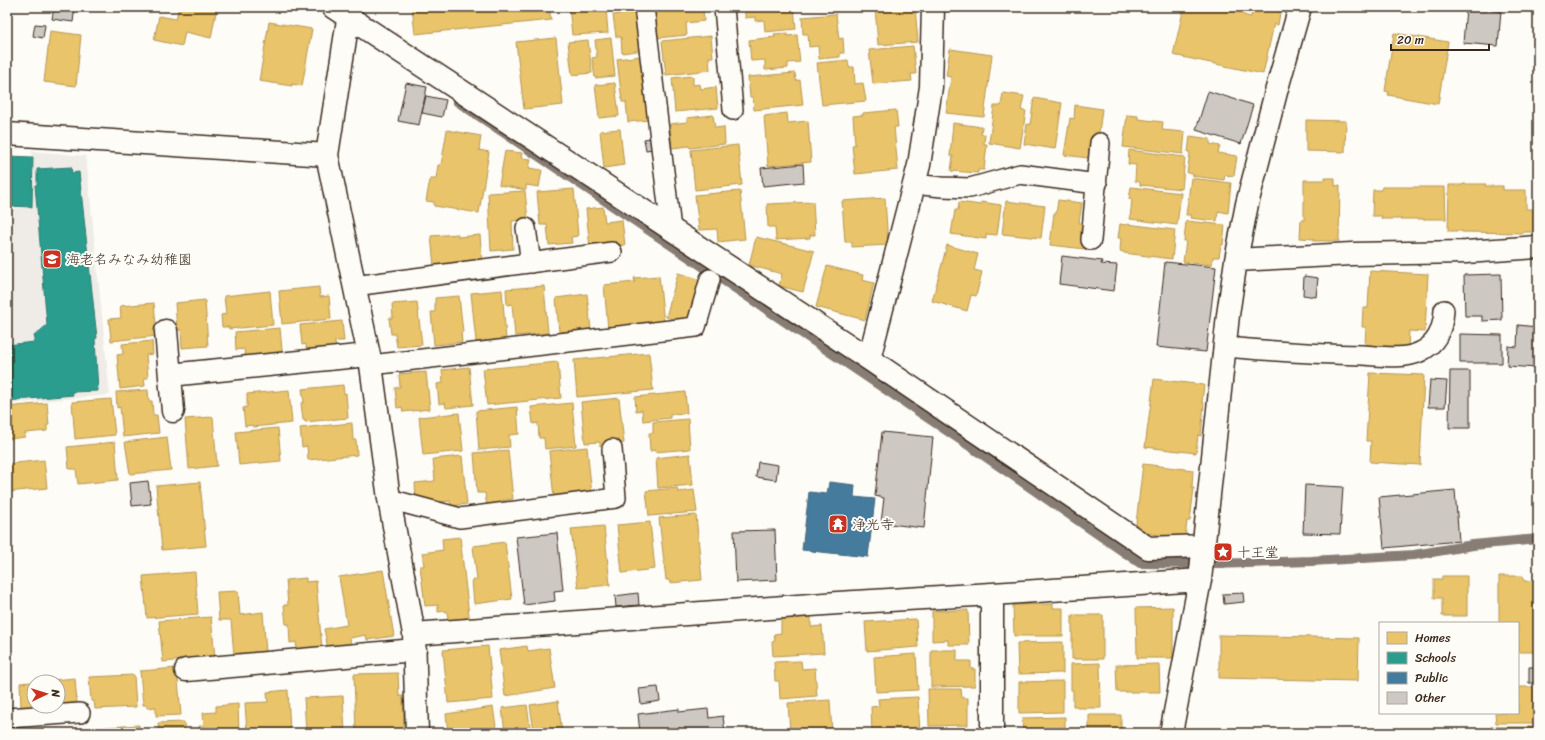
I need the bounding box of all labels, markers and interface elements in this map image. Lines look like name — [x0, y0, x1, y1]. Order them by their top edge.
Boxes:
scale bar — [1391, 26, 1489, 52]
text: 20 m — [1397, 29, 1424, 51]
place label: 海老名みなみ幼稚園 — [66, 247, 192, 272]
school or university icon: 海老名みなみ幼稚園 — [41, 248, 63, 270]
place label: 浄光寺 — [852, 512, 894, 537]
temple icon: 浄光寺 — [827, 513, 849, 535]
place label: 十王堂 — [1237, 540, 1279, 565]
place icon: 十王堂 — [1212, 541, 1234, 563]
legend — [1379, 622, 1519, 714]
text: Homes — [1415, 627, 1451, 649]
text: Schools — [1415, 647, 1456, 669]
text: Public — [1415, 667, 1448, 689]
north arrow — [26, 674, 66, 714]
text: Other — [1415, 687, 1446, 709]
text: N — [46, 688, 65, 698]

